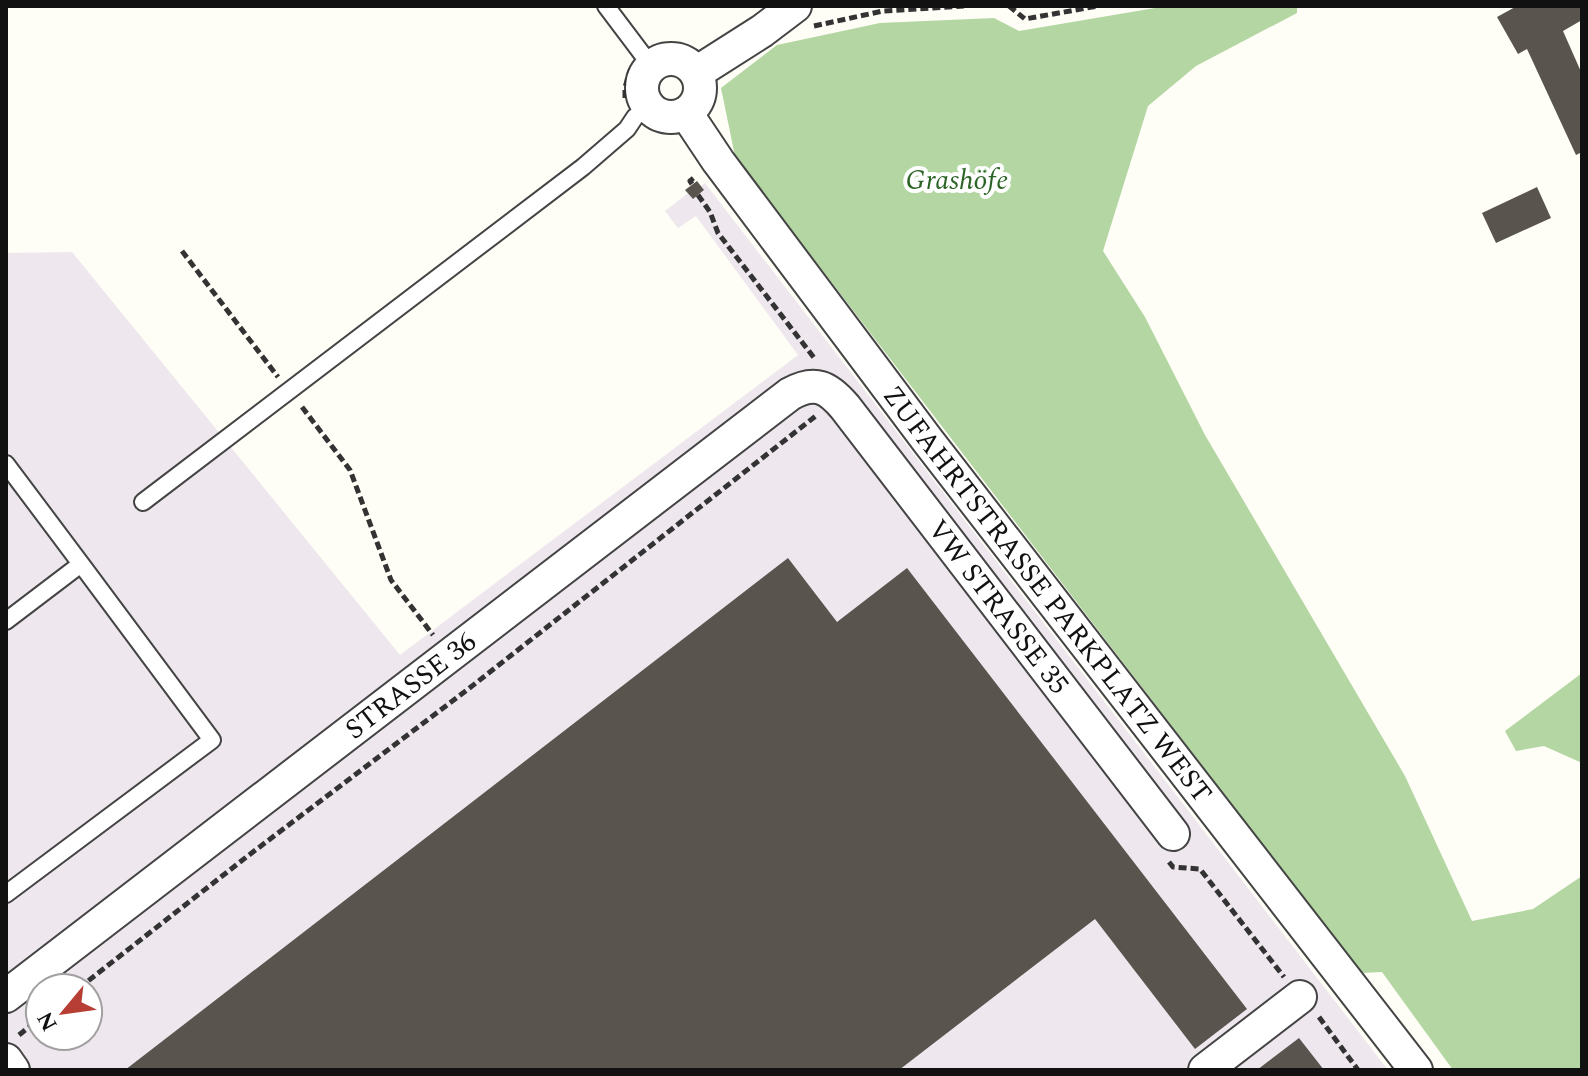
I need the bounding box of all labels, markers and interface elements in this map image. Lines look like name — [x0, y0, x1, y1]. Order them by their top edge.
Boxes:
park label: Grashöfe — [906, 159, 1008, 202]
street label: ZUFAHRTSTRASSE PARKPLATZ WEST — [872, 376, 1223, 812]
street label: VW STRASSE 35 — [917, 510, 1080, 704]
street label: STRASSE 36 — [335, 621, 486, 750]
north arrow — [24, 972, 104, 1052]
text: N — [29, 1005, 67, 1037]

